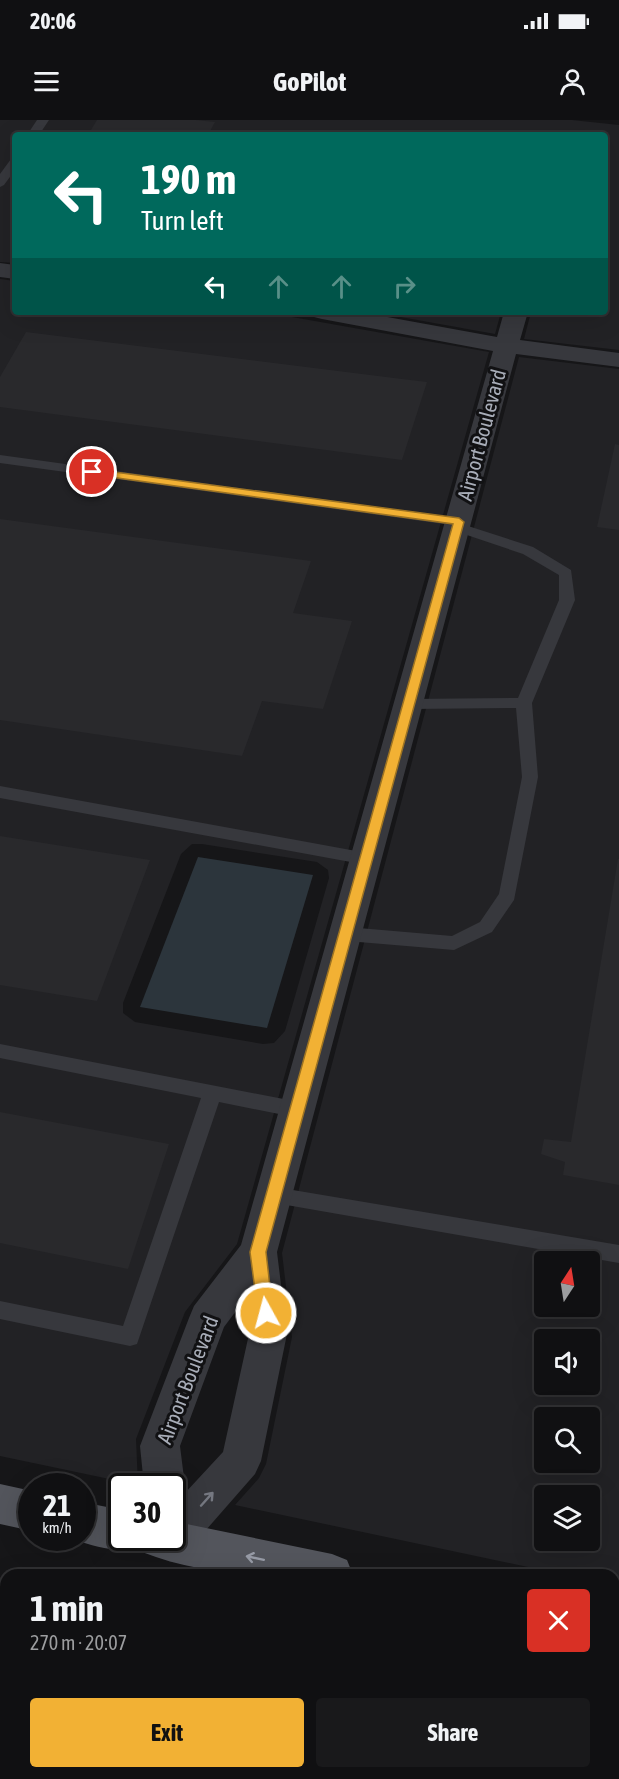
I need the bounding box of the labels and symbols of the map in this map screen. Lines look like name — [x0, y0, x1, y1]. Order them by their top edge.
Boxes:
street label: Airport Boulevard — [452, 366, 510, 503]
pin — [66, 446, 117, 497]
north arrow — [534, 1251, 600, 1317]
position arrow — [234, 1281, 298, 1345]
street label: Airport Boulevard — [152, 1312, 222, 1447]
speed limit sign: 30 — [108, 1473, 186, 1551]
one-way arrow — [200, 1492, 214, 1507]
one-way arrow — [245, 1552, 264, 1564]

